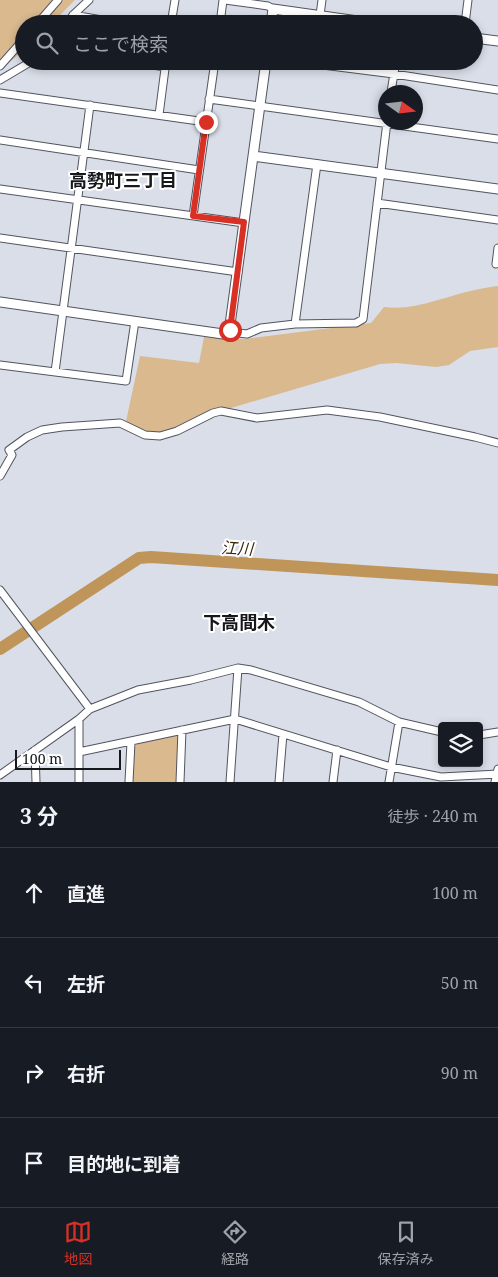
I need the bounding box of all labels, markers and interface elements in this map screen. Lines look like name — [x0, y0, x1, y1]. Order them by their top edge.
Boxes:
search box — [15, 15, 483, 70]
icon: search — [33, 29, 61, 57]
text: ここで検索 — [73, 31, 168, 57]
north arrow — [378, 85, 423, 130]
route end — [195, 111, 218, 134]
district label: 高勢町三丁目 — [69, 168, 177, 192]
route start — [219, 319, 242, 342]
water label: 江川 — [220, 536, 256, 560]
district label: 下高間木 — [203, 610, 275, 634]
map controls — [438, 722, 483, 767]
button: layers — [438, 722, 483, 767]
scale bar — [15, 747, 121, 770]
text: 100 m — [22, 749, 62, 768]
text: 3 分 — [20, 802, 58, 830]
text: 徒歩 · 240 m — [388, 805, 478, 827]
icon: ahead — [20, 879, 48, 907]
text: 直進 — [67, 881, 105, 907]
text: 100 m — [432, 882, 478, 904]
icon: left — [20, 969, 48, 997]
text: 左折 — [67, 971, 105, 997]
text: 50 m — [441, 972, 478, 994]
icon: right — [20, 1059, 48, 1087]
text: 右折 — [67, 1061, 105, 1087]
text: 90 m — [441, 1062, 478, 1084]
icon: arrive — [20, 1149, 48, 1177]
text: 目的地に到着 — [67, 1151, 181, 1177]
tab: 地図 — [64, 1218, 92, 1268]
tab: 経路 — [221, 1218, 249, 1268]
tab: 保存済み — [378, 1218, 434, 1268]

